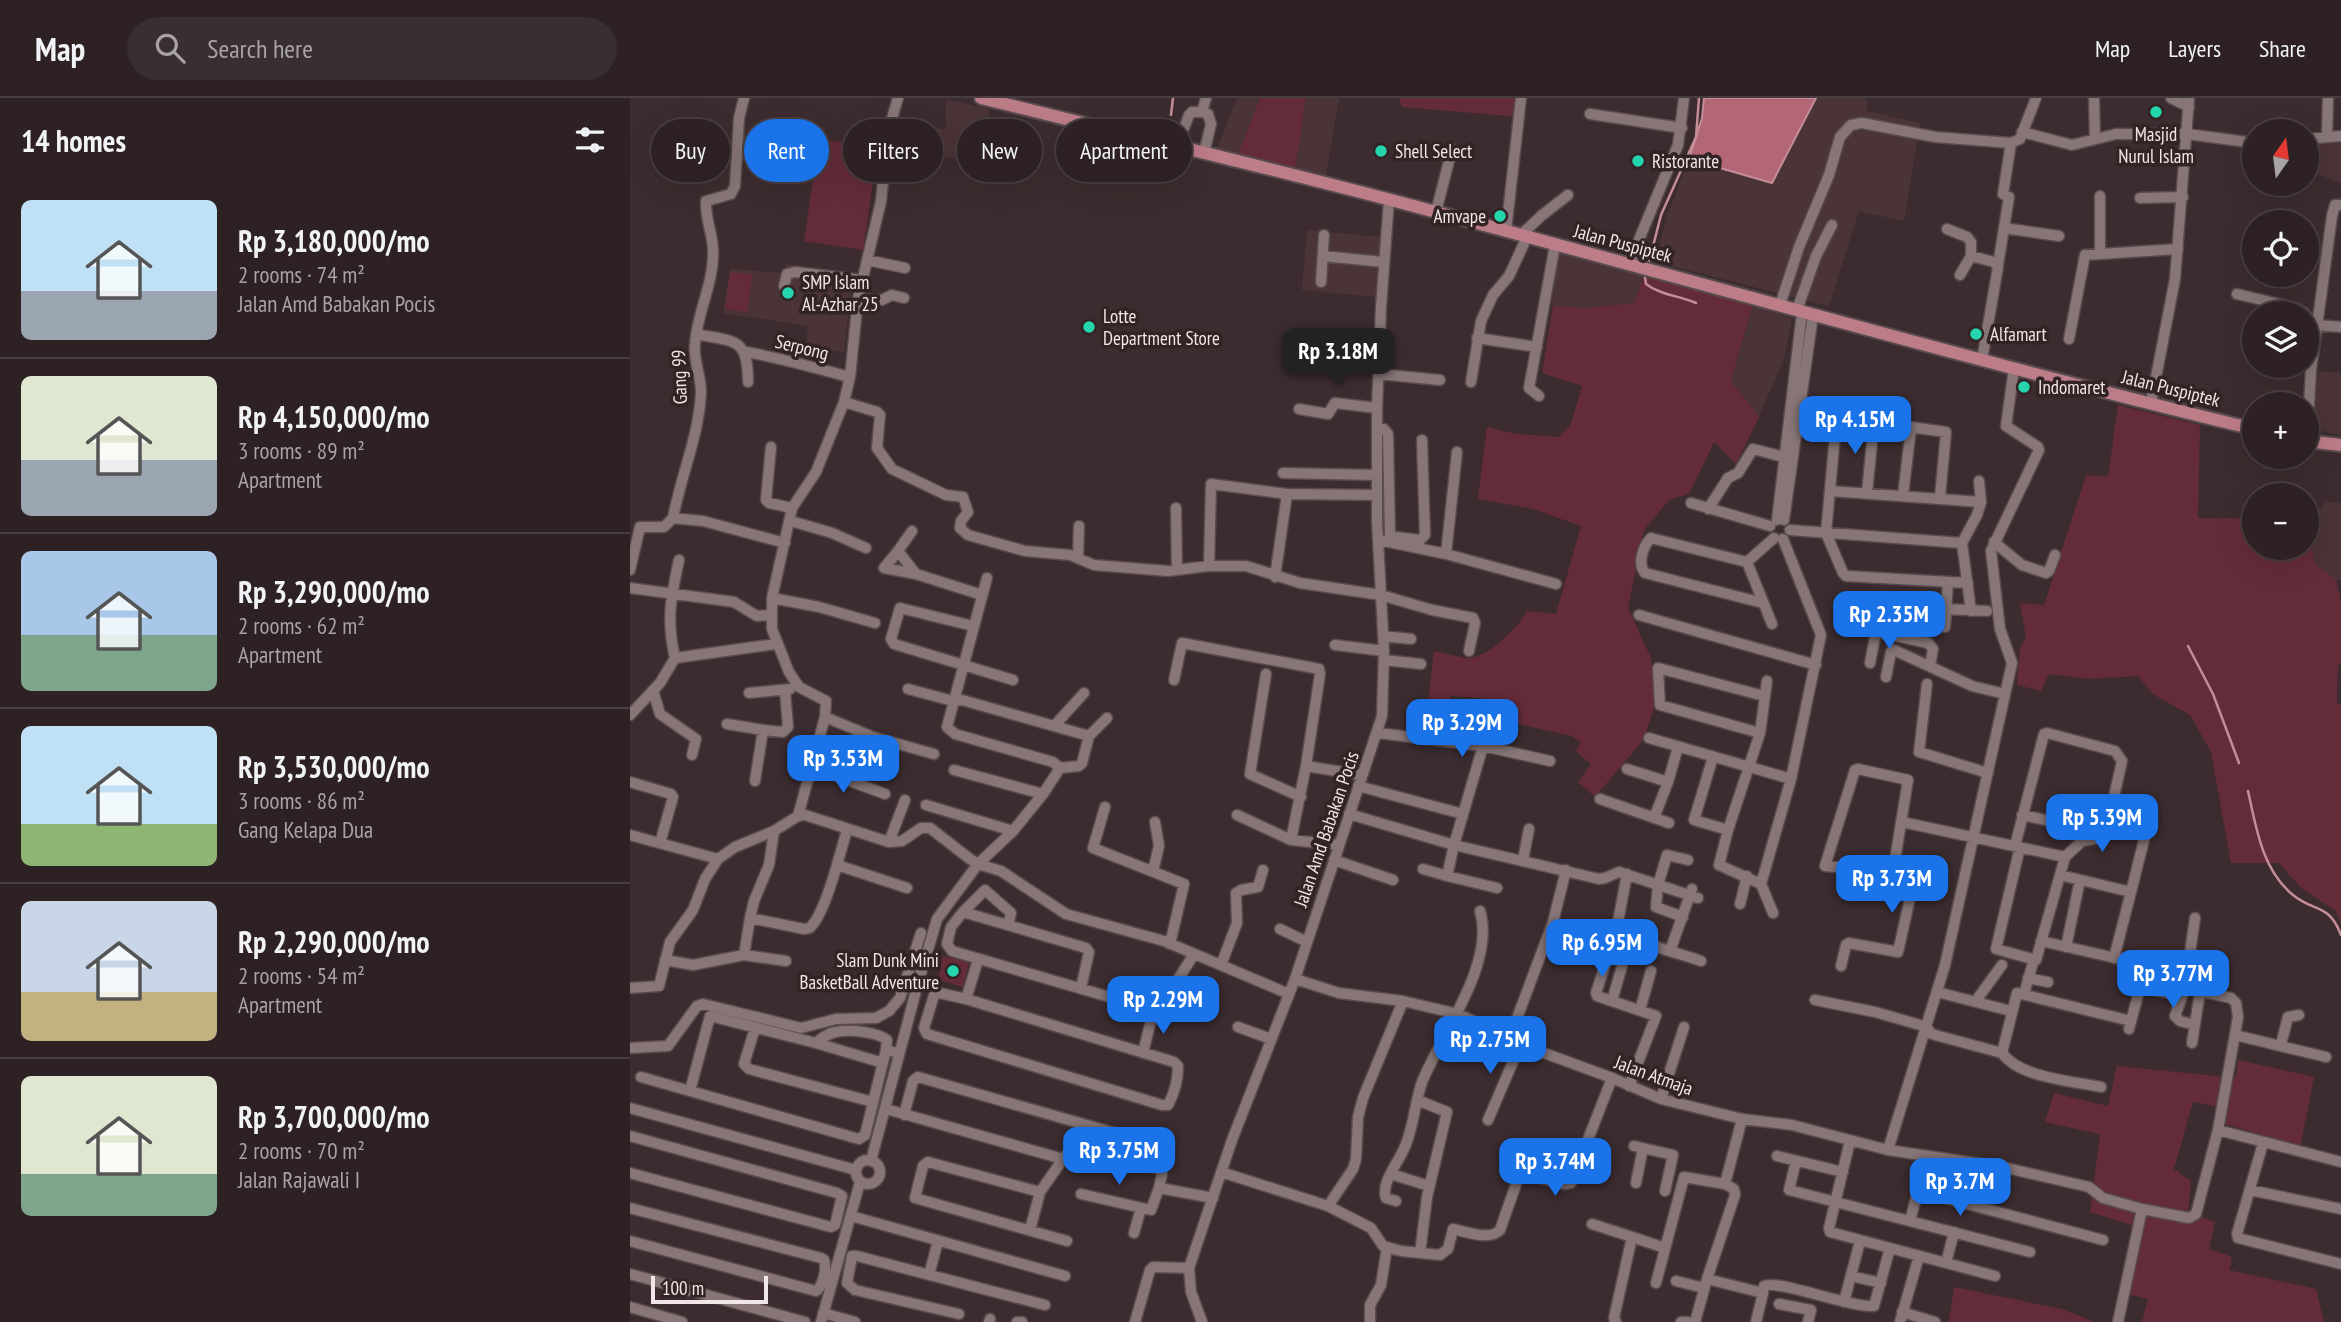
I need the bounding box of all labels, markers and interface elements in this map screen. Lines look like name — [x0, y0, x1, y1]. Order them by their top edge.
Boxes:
search box — [127, 17, 617, 80]
text: Map — [35, 27, 85, 70]
icon: search — [151, 29, 189, 67]
text: Search here — [207, 32, 313, 65]
text: Map — [2095, 33, 2130, 64]
text: Layers — [2168, 33, 2221, 64]
text: Share — [2259, 33, 2306, 64]
marker: Masjid Nurul Islam — [2148, 104, 2164, 120]
chip: Buy — [651, 119, 730, 182]
chip: Rent — [744, 119, 829, 182]
chip: Filters — [843, 119, 943, 182]
chip: New — [957, 119, 1042, 182]
chip: Apartment — [1056, 119, 1192, 182]
north arrow — [2242, 119, 2319, 196]
map controls — [2242, 119, 2319, 560]
text: 14 homes — [21, 121, 126, 160]
icon: filters — [571, 121, 609, 159]
place label: Masjid Nurul Islam — [2118, 122, 2194, 168]
place label: Shell Select — [1395, 139, 1473, 163]
marker: Shell Select — [1373, 143, 1389, 159]
place label: Ristorante — [1652, 149, 1719, 173]
marker: Ristorante — [1630, 153, 1646, 169]
place label: Amvape — [1434, 204, 1486, 228]
marker: Amvape — [1492, 208, 1508, 224]
button: locate — [2242, 210, 2319, 287]
street label: Jalan Puspiptek — [1571, 218, 1675, 268]
text: Rp 3,180,000/mo — [238, 221, 430, 260]
icon: home — [77, 228, 161, 312]
text: 2 rooms · 74 m² — [238, 260, 365, 289]
place label: SMP Islam Al-Azhar 25 — [802, 270, 879, 316]
marker: SMP Islam Al-Azhar 25 — [780, 285, 796, 301]
text: Jalan Amd Babakan Pocis — [238, 289, 435, 318]
button: layers — [2242, 301, 2319, 378]
place label: Lotte Department Store — [1103, 304, 1220, 350]
marker: Lotte Department Store — [1081, 319, 1097, 335]
place label: Alfamart — [1990, 322, 2048, 346]
marker: Alfamart — [1968, 326, 1984, 342]
pin: Rp 3.18M — [1266, 328, 1410, 388]
street label: Serpong — [773, 329, 831, 365]
text: Rp 3.18M — [1298, 336, 1378, 365]
street label: Gang 99 — [666, 349, 692, 405]
street label: Jalan Puspiptek — [2118, 364, 2223, 412]
place label: Indomaret — [2038, 375, 2106, 399]
marker: Indomaret — [2016, 379, 2032, 395]
button: + — [2242, 392, 2319, 469]
pin: Rp 4.15M — [1783, 396, 1927, 456]
text: Rp 4,150,000/mo — [238, 397, 430, 436]
icon: home — [77, 404, 161, 488]
text: Rp 4.15M — [1815, 404, 1895, 433]
text: 3 rooms · 89 m² — [238, 436, 365, 465]
text: Apartment — [238, 465, 322, 494]
button: − — [2242, 483, 2319, 560]
text: Rp 3,290,000/mo — [238, 572, 430, 611]
icon: home — [77, 579, 161, 663]
pin: Rp 2.35M — [1817, 592, 1961, 651]
text: Rp 2.35M — [1849, 599, 1929, 628]
text: 2 rooms · 62 m² — [238, 611, 365, 640]
text: Apartment — [238, 640, 322, 669]
pin: Rp 3.29M — [1390, 700, 1534, 759]
text: Rp 3.29M — [1422, 707, 1502, 736]
pin: Rp 3.53M — [771, 736, 915, 795]
text: Rp 3.53M — [803, 743, 883, 772]
text: Rp 3,530,000/mo — [238, 747, 430, 786]
street label: Jalan Amd Babakan Pocis — [1288, 748, 1364, 911]
icon: home — [77, 754, 161, 838]
text: 3 rooms · 86 m² — [238, 786, 365, 815]
pin: Rp 5.39M — [2030, 794, 2174, 854]
text: Rp 5.39M — [2062, 802, 2142, 831]
text: Gang Kelapa Dua — [238, 815, 373, 844]
pin: Rp 3.73M — [1820, 856, 1964, 915]
text: Rp 3.73M — [1852, 863, 1932, 892]
pin: Rp 6.95M — [1530, 920, 1674, 979]
text: Rp 2,290,000/mo — [238, 922, 430, 961]
text: Rp 6.95M — [1562, 927, 1642, 956]
icon: home — [77, 929, 161, 1013]
place label: Slam Dunk Mini BasketBall Adventure — [800, 948, 939, 994]
pin: Rp 3.77M — [2101, 950, 2245, 1010]
text: Rp 3.77M — [2133, 958, 2213, 987]
text: 2 rooms · 54 m² — [238, 961, 365, 990]
marker: Slam Dunk Mini BasketBall Adventure — [945, 963, 961, 979]
pin: Rp 2.29M — [1091, 976, 1235, 1036]
text: Rp 2.29M — [1123, 984, 1203, 1013]
text: Apartment — [238, 990, 322, 1019]
pin: Rp 2.75M — [1418, 1016, 1562, 1076]
text: Rp 2.75M — [1450, 1024, 1530, 1053]
street label: Jalan Atmaja — [1611, 1049, 1696, 1100]
text: Rp 3,700,000/mo — [238, 1097, 430, 1136]
icon: home — [77, 1104, 161, 1188]
pin: Rp 3.75M — [1047, 1128, 1191, 1187]
text: Rp 3.75M — [1079, 1135, 1159, 1164]
text: 2 rooms · 70 m² — [238, 1136, 365, 1165]
pin: Rp 3.74M — [1483, 1138, 1627, 1198]
text: Rp 3.74M — [1515, 1146, 1595, 1175]
pin: Rp 3.7M — [1895, 1158, 2025, 1218]
text: Jalan Rajawali I — [238, 1165, 360, 1194]
text: Rp 3.7M — [1926, 1166, 1994, 1195]
scale bar — [651, 1273, 768, 1305]
text: 100 m — [662, 1276, 704, 1300]

